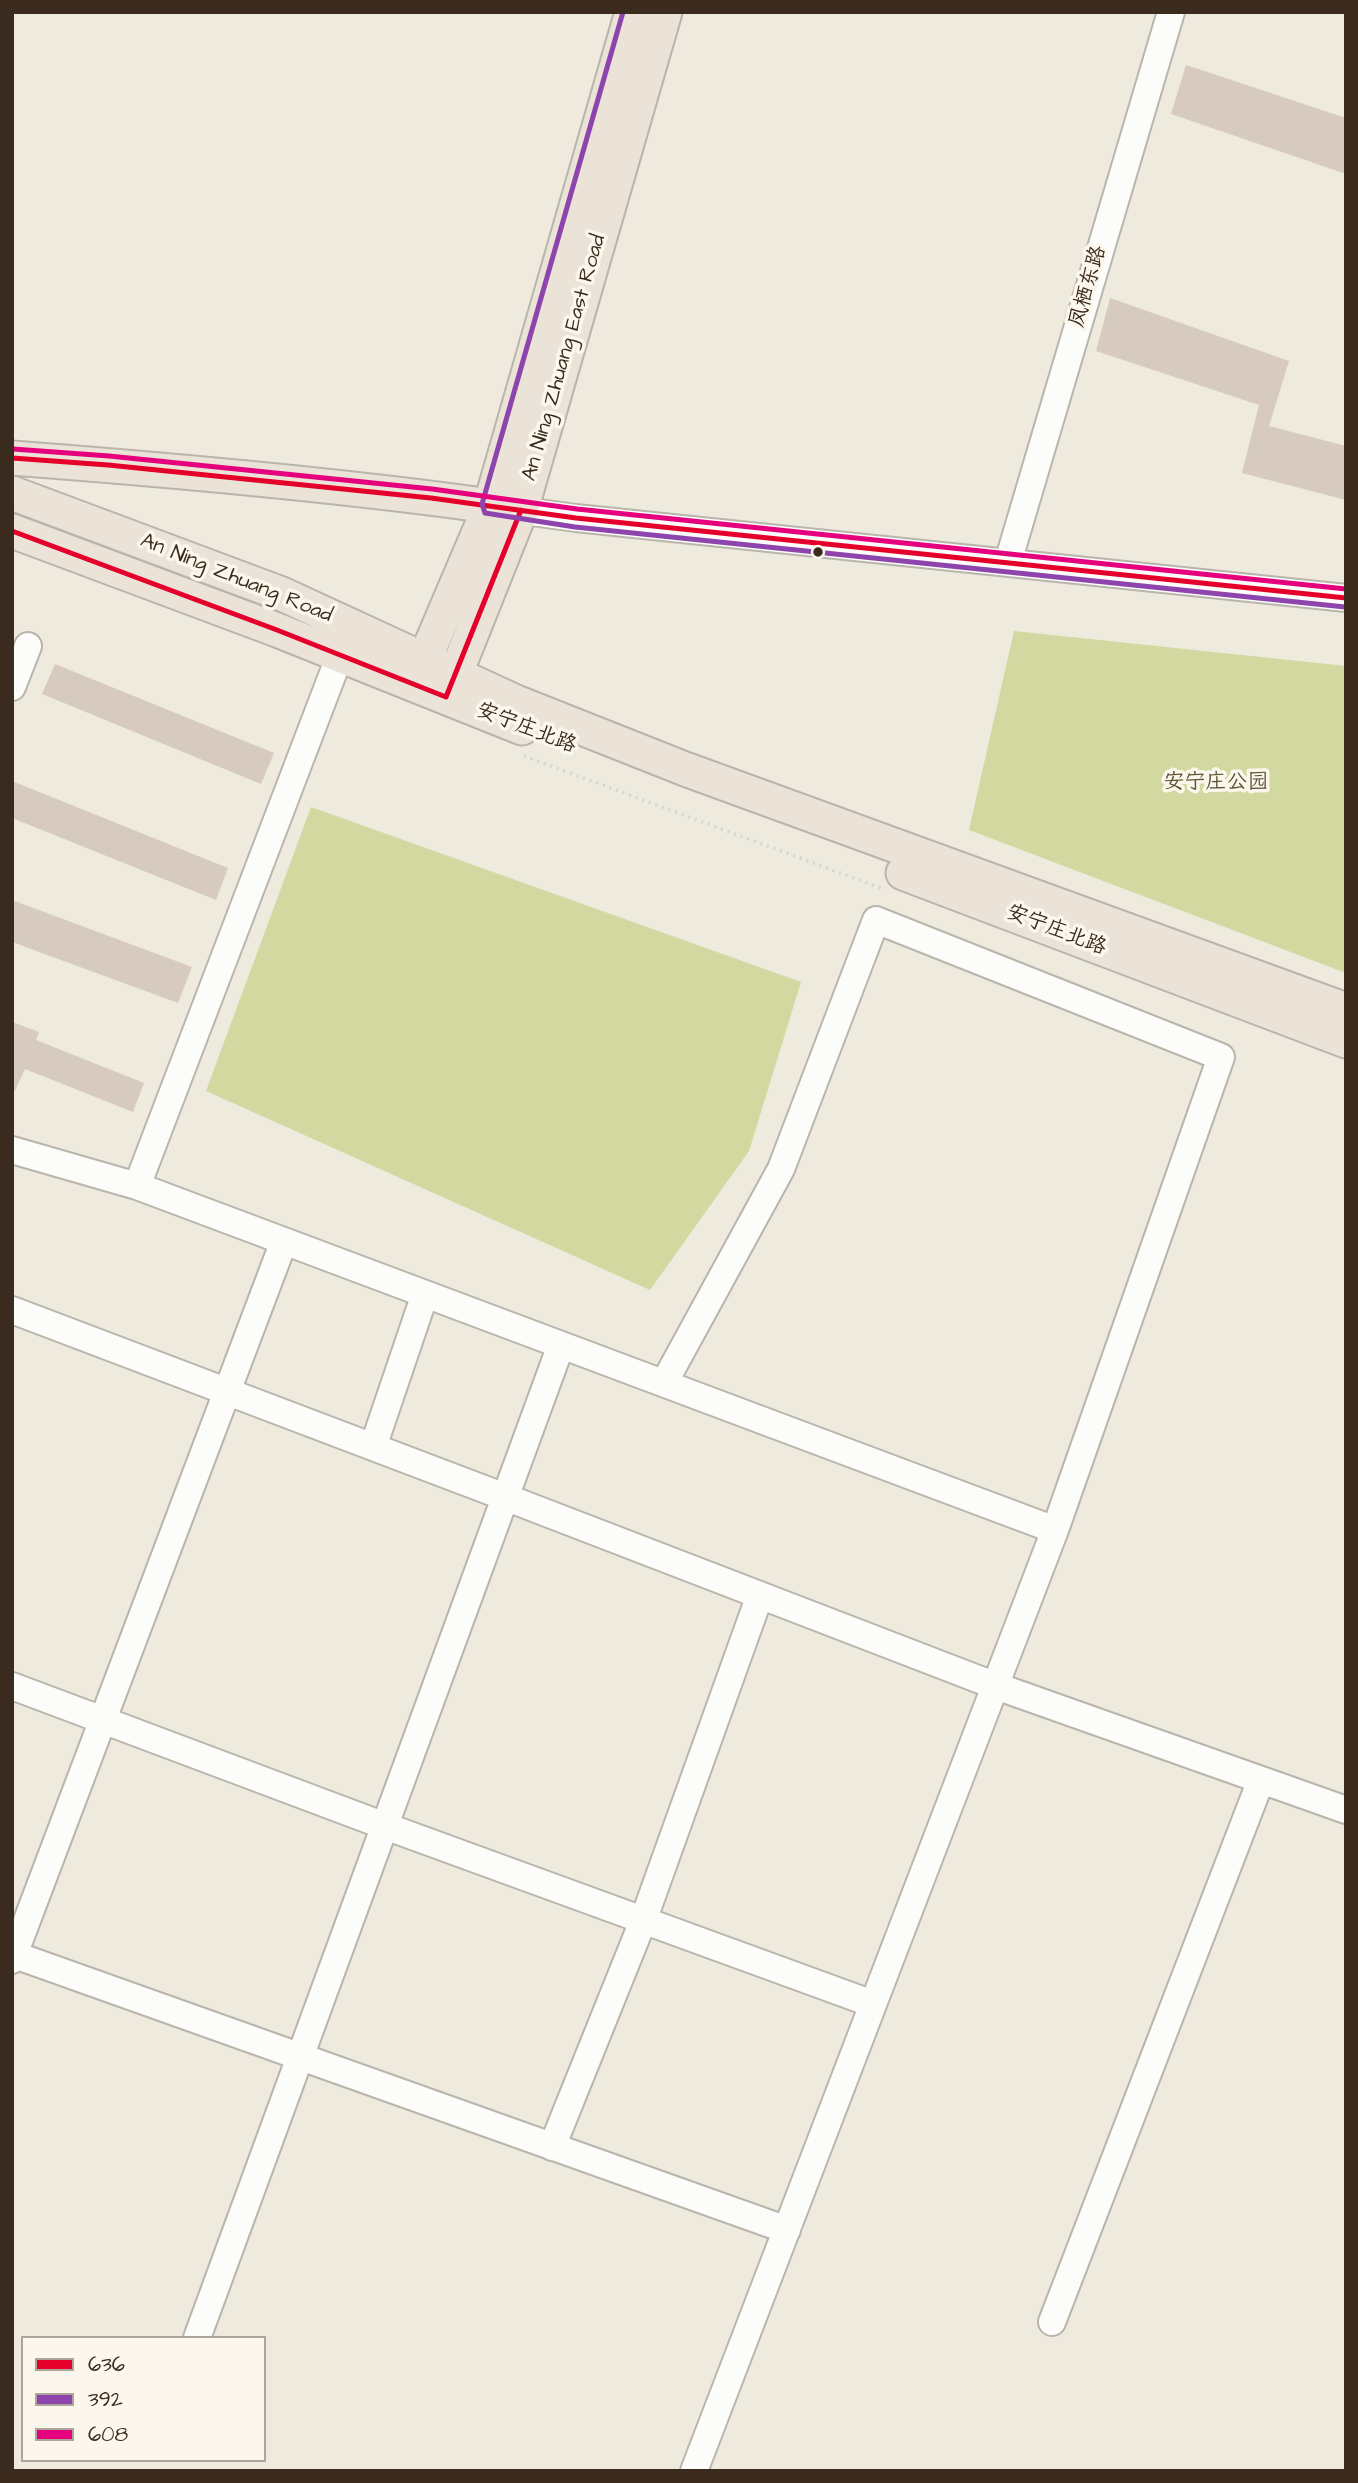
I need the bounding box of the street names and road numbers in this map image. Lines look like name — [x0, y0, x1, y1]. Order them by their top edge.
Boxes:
street label: An Ning Zhuang East Road — [518, 232, 612, 484]
street label: 凤栖东路 — [1065, 243, 1113, 331]
street label: An Ning Zhuang Road — [136, 529, 336, 629]
street label: 安宁庄北路 — [472, 698, 580, 760]
street label: 安宁庄北路 — [1002, 900, 1110, 962]

